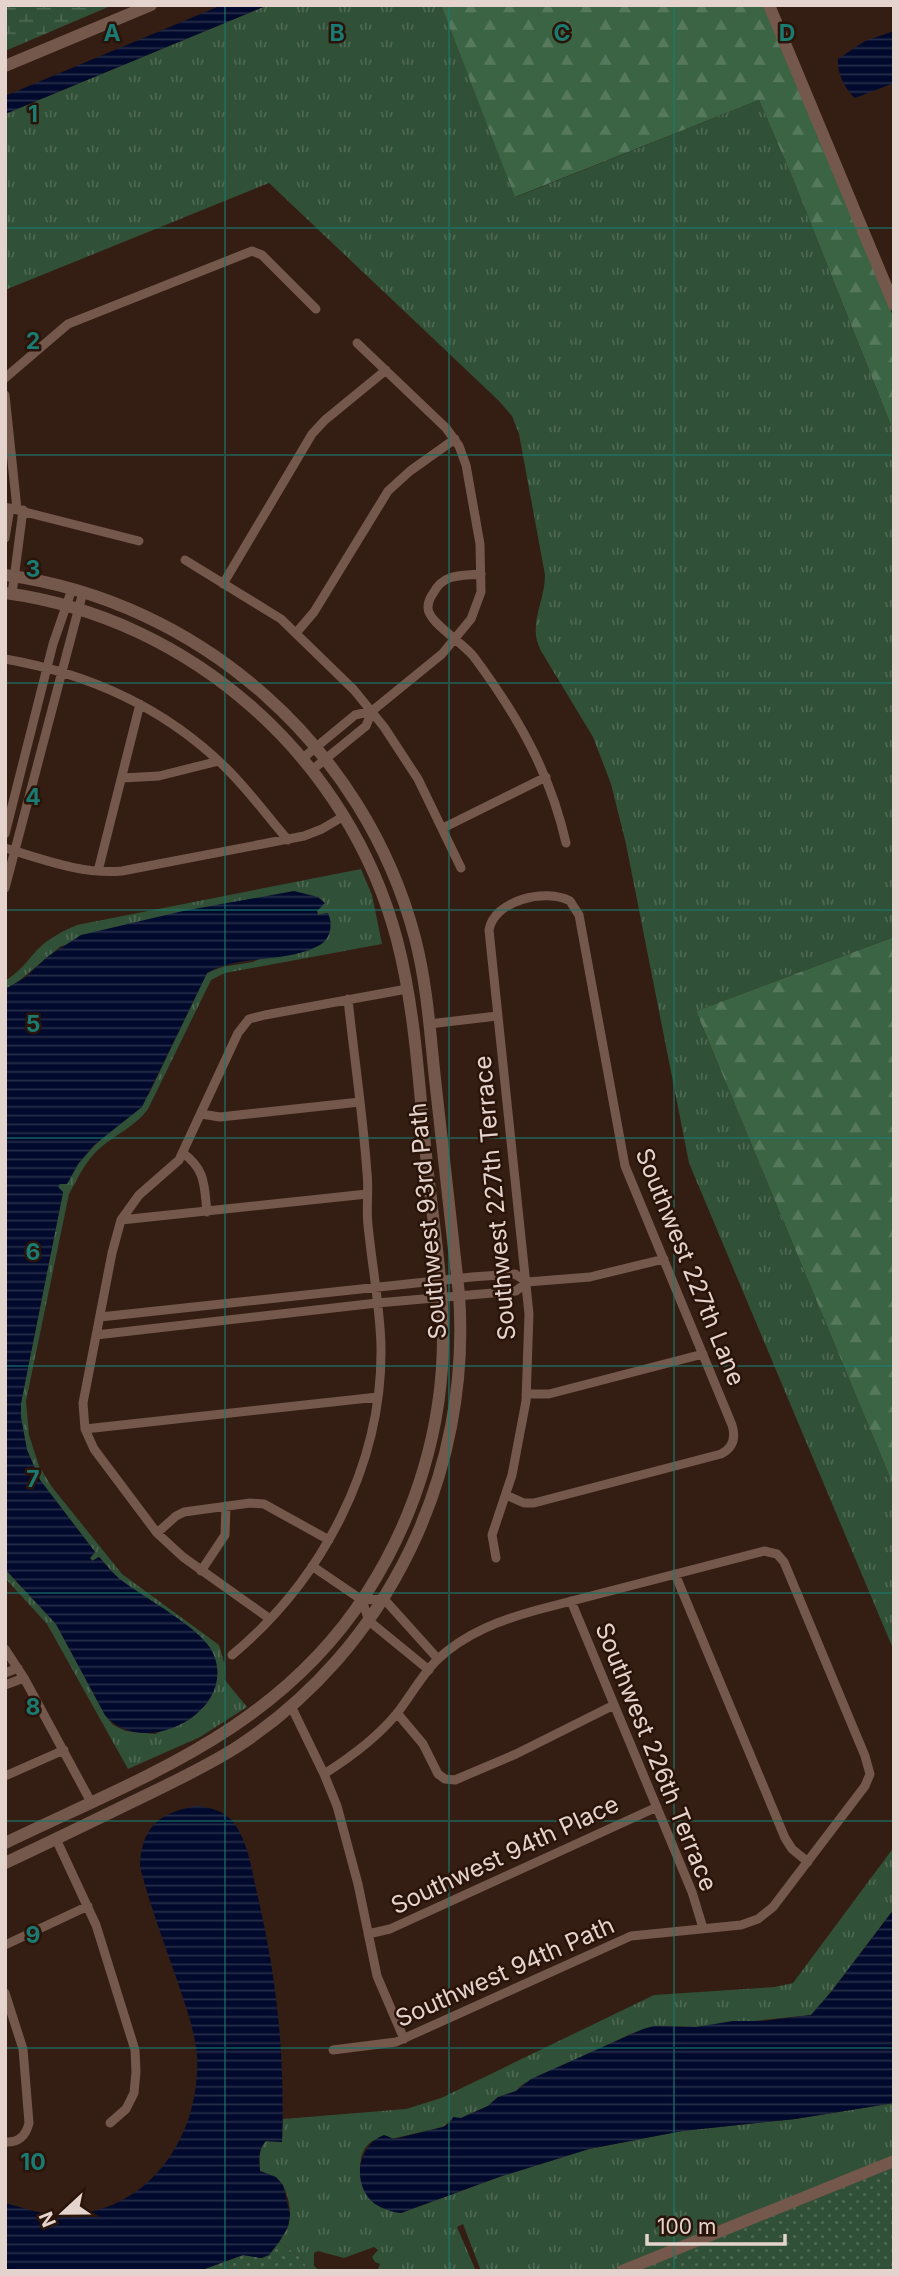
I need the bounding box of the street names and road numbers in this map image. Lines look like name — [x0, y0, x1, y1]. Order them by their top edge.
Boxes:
street label: Southwest 227th Terrace — [468, 1055, 521, 1341]
street label: Southwest 93rd Path — [403, 1102, 452, 1340]
street label: Southwest 227th Lane — [630, 1144, 751, 1390]
street label: Southwest 226th Terrace — [589, 1618, 724, 1895]
street label: Southwest 94th Place — [386, 1789, 623, 1920]
street label: Southwest 94th Path — [391, 1910, 619, 2033]

